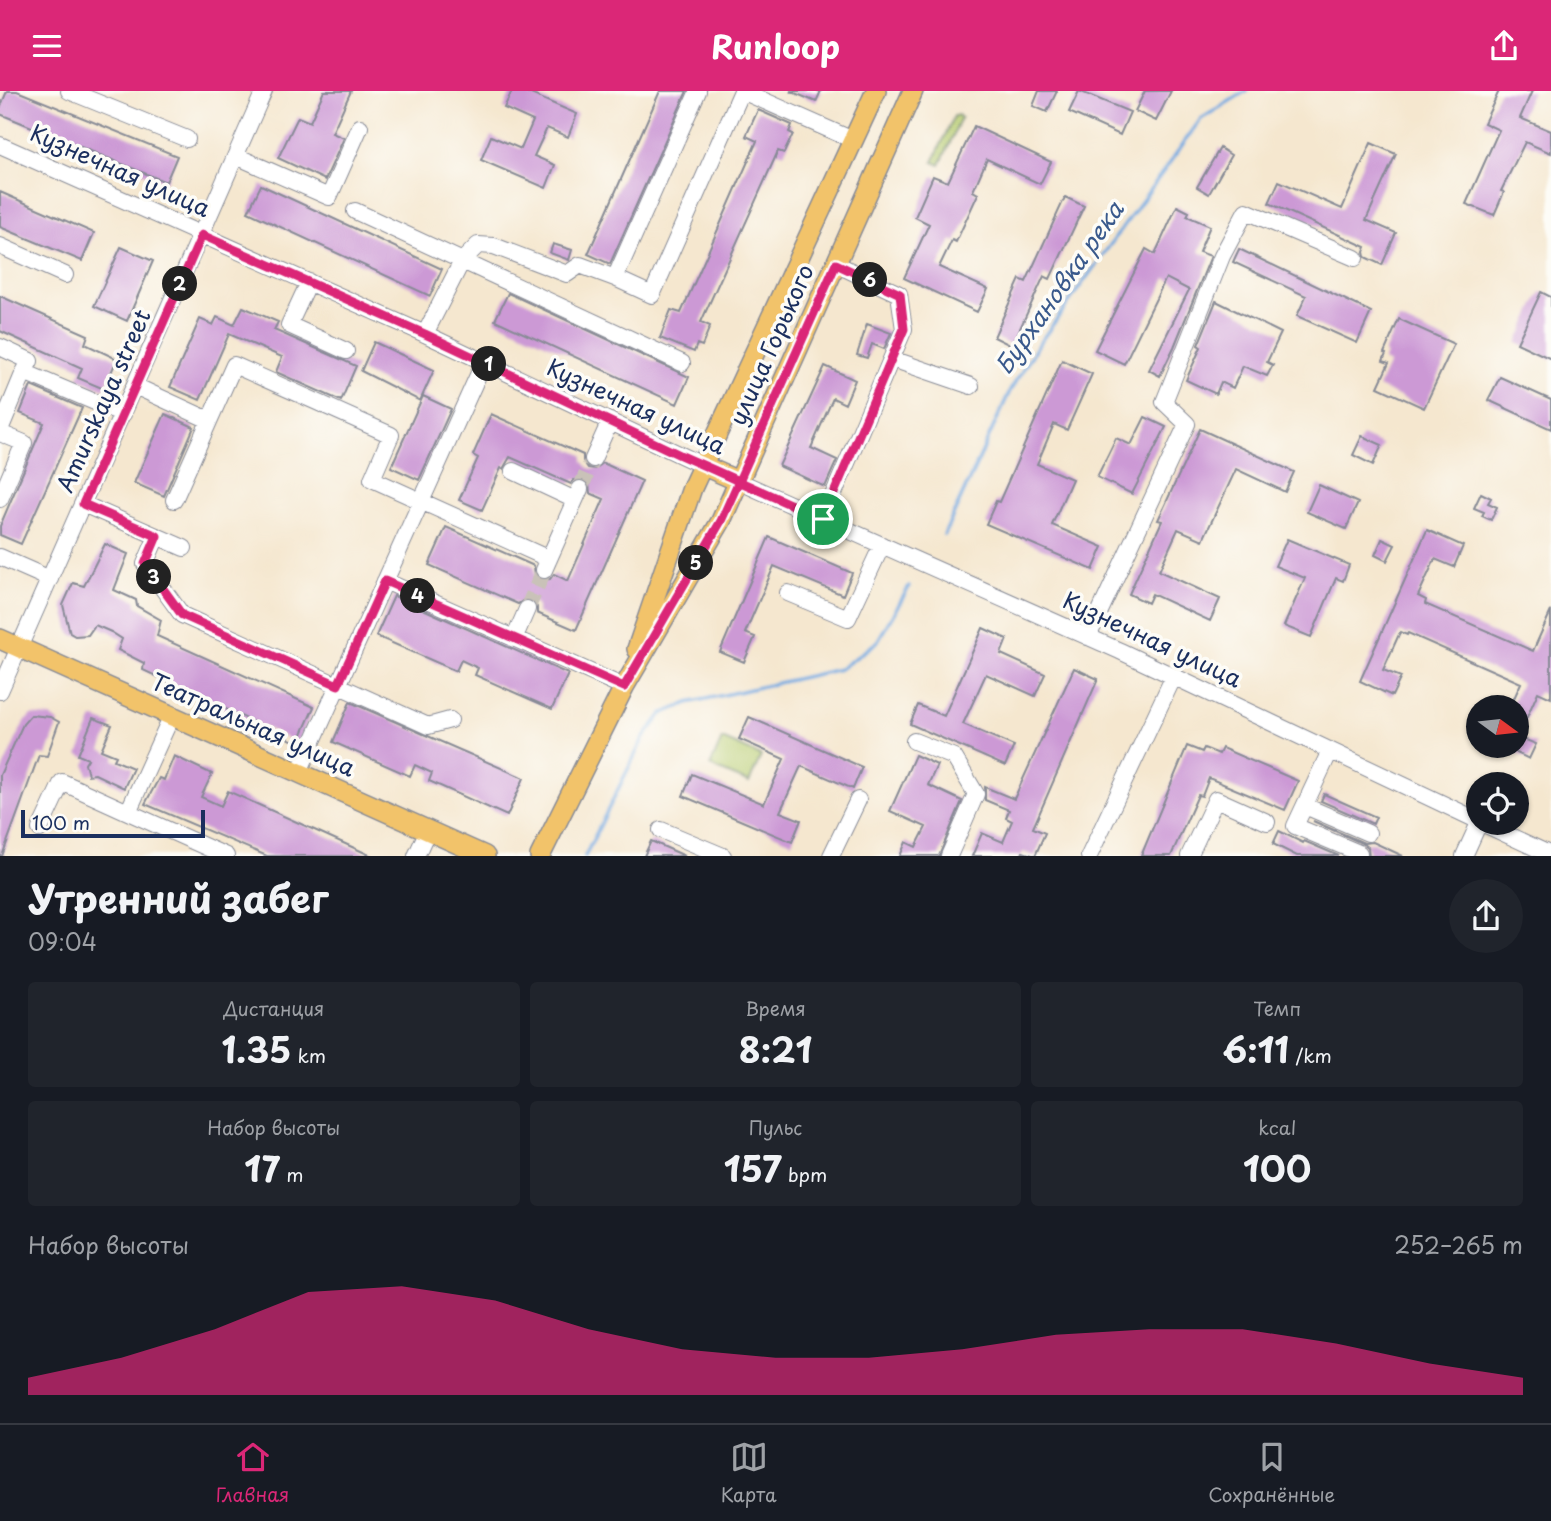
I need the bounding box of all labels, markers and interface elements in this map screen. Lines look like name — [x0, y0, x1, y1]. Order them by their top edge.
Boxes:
text: Runloop — [711, 22, 840, 70]
icon: menu — [28, 27, 66, 65]
icon: share — [1485, 27, 1523, 65]
street label: Кузнечная улица — [25, 114, 217, 225]
water label: Бурхановка река — [985, 192, 1132, 380]
street label: улица Горького — [719, 258, 822, 431]
pin: 6 — [852, 263, 888, 297]
text: 6 — [863, 265, 876, 293]
pin: 2 — [162, 267, 198, 301]
text: 2 — [173, 269, 186, 297]
street label: Amurskaya street — [47, 303, 159, 498]
pin: 1 — [472, 347, 506, 381]
text: 1 — [484, 349, 493, 377]
street label: Кузнечная улица — [542, 349, 732, 463]
pin — [793, 489, 853, 549]
icon: arrive — [804, 500, 842, 538]
pin: 5 — [678, 545, 714, 581]
text: 5 — [689, 548, 702, 576]
pin: 3 — [136, 559, 172, 595]
text: 3 — [147, 562, 160, 590]
pin: 4 — [400, 579, 436, 613]
text: 4 — [411, 581, 424, 609]
street label: Кузнечная улица — [1058, 582, 1248, 696]
street label: Театральная улица — [146, 663, 362, 785]
north arrow — [1466, 695, 1530, 758]
map controls — [1466, 695, 1529, 835]
button: locate — [1466, 772, 1529, 835]
scale bar — [21, 807, 205, 839]
text: 100 m — [32, 808, 90, 836]
text: Утренний забег — [28, 869, 328, 926]
button: share — [1449, 879, 1523, 953]
text: 09:04 — [28, 924, 97, 959]
text: Дистанция — [223, 994, 324, 1022]
text: Время — [745, 994, 806, 1022]
text: Темп — [1253, 994, 1301, 1022]
text: 1.35 — [222, 1022, 291, 1075]
text: 8:21 — [739, 1022, 812, 1075]
text: 6:11 — [1223, 1022, 1289, 1075]
text: km — [291, 1041, 326, 1069]
text: /km — [1289, 1041, 1332, 1069]
text: Набор высоты — [207, 1113, 340, 1141]
text: Пульс — [749, 1113, 802, 1141]
text: kcal — [1258, 1113, 1296, 1141]
text: 17 — [244, 1141, 280, 1194]
text: 157 — [724, 1141, 782, 1194]
text: 100 — [1243, 1141, 1311, 1194]
text: m — [280, 1160, 304, 1188]
text: bpm — [782, 1160, 827, 1188]
text: Набор высоты — [28, 1227, 189, 1262]
text: 252–265 m — [1394, 1227, 1523, 1262]
tab: Главная — [216, 1438, 289, 1508]
tab: Карта — [721, 1438, 777, 1508]
tab: Сохранённые — [1208, 1438, 1335, 1508]

